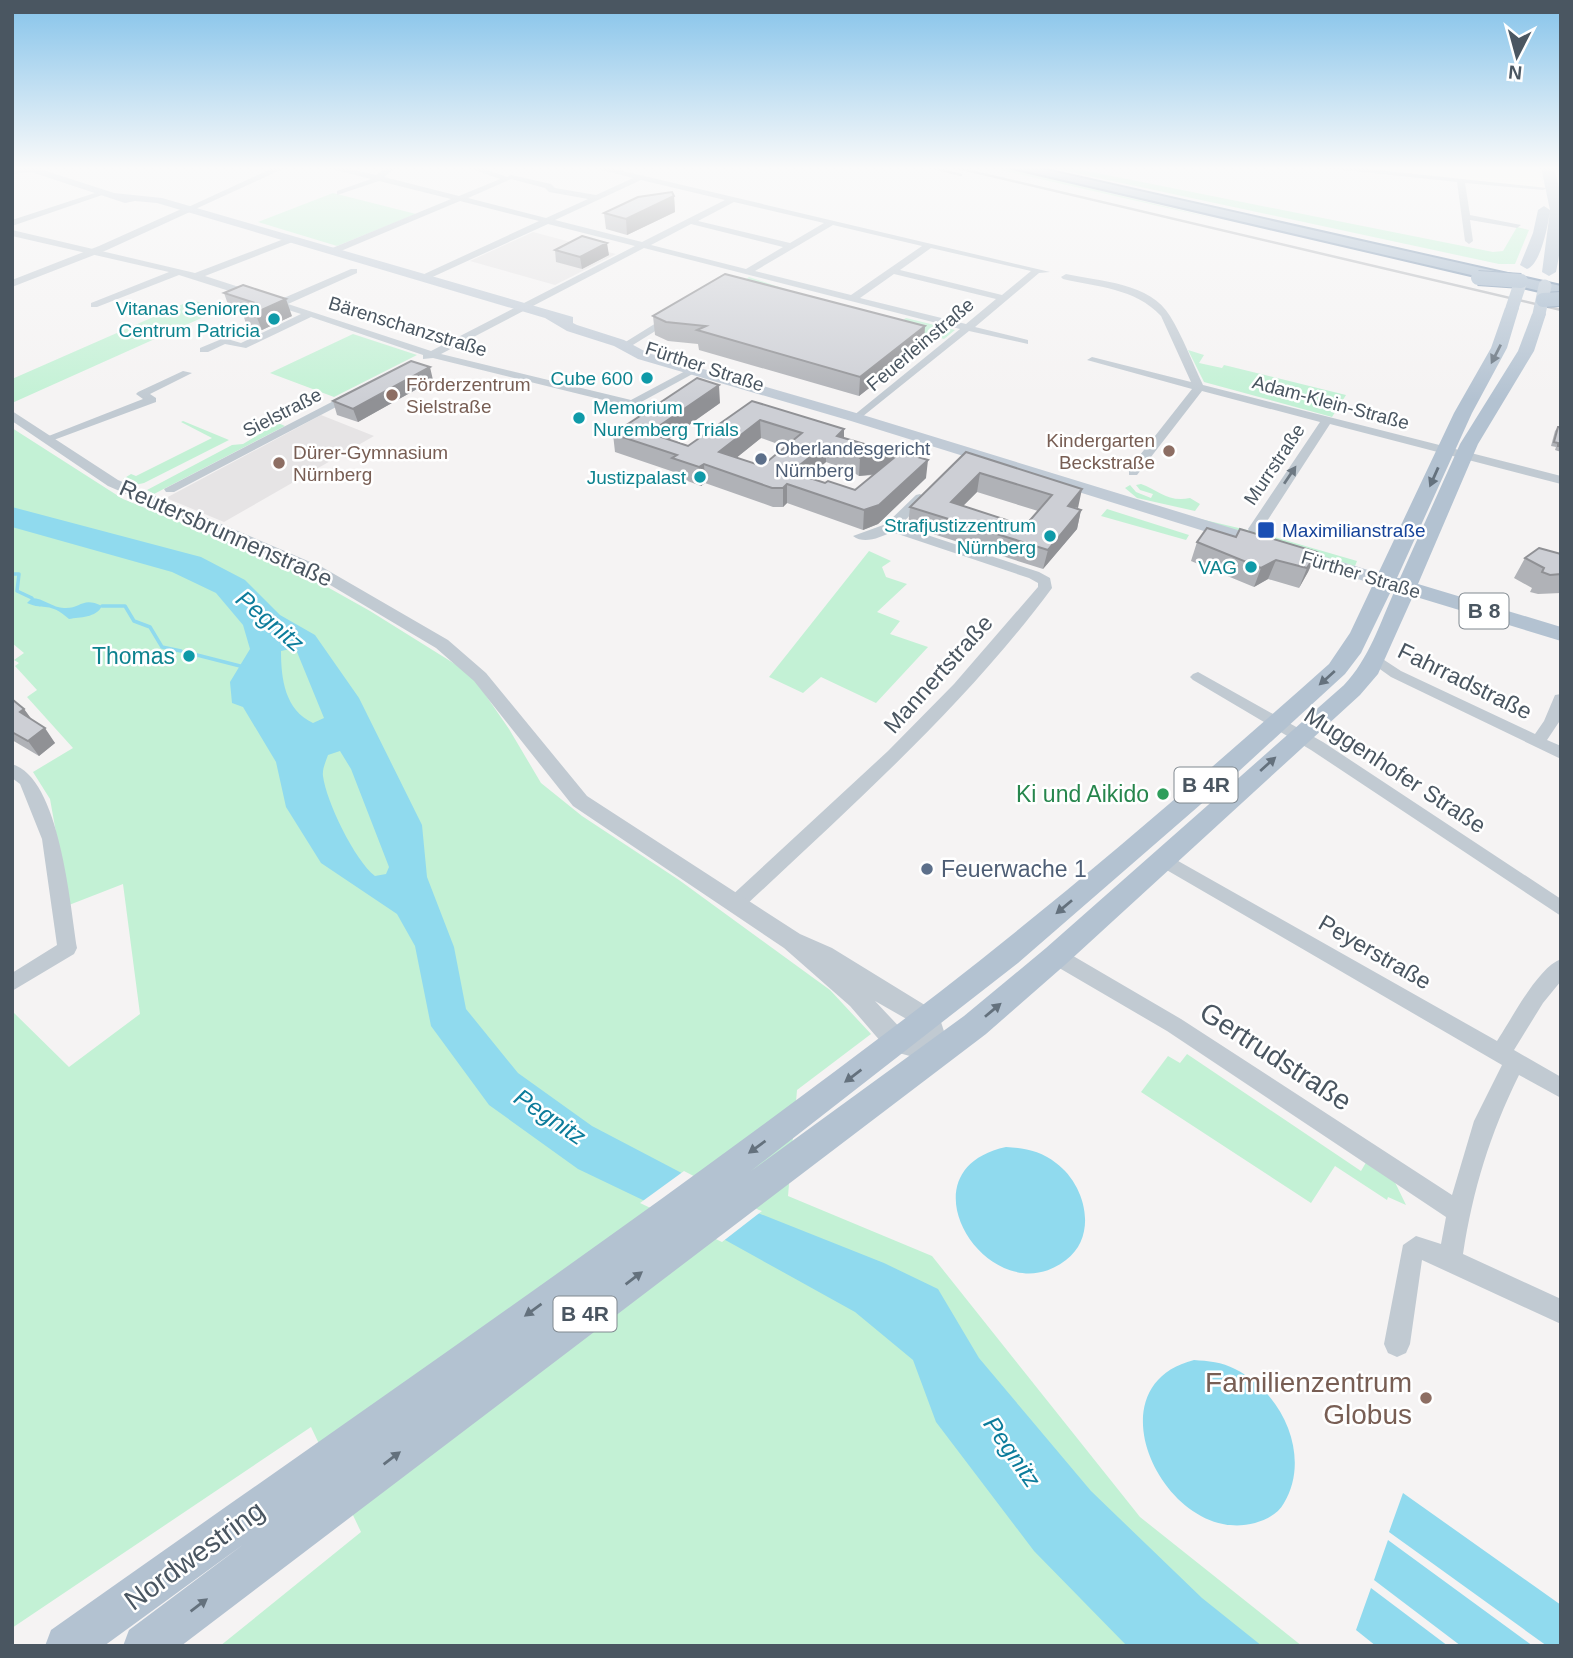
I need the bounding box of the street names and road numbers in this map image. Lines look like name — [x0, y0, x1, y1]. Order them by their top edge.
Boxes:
street label: Bärenschanzstraße — [326, 292, 490, 361]
street label: Feuerleinstraße — [863, 294, 978, 395]
street label: Fürther Straße — [643, 337, 767, 396]
street label: Adam-Klein-Straße — [1250, 371, 1412, 434]
street label: Sielstraße — [239, 384, 325, 441]
street label: Murrstraße — [1240, 420, 1309, 509]
street label: Reutersbrunnenstraße — [116, 474, 336, 592]
street label: Fürther Straße — [1299, 546, 1423, 603]
road number: B 8 — [1460, 594, 1508, 628]
street label: Mannertstraße — [878, 610, 998, 738]
street label: Fahrradstraße — [1394, 637, 1536, 725]
street label: Muggenhofer Straße — [1299, 702, 1491, 838]
road number: B 4R — [1174, 768, 1238, 802]
street label: Peyerstraße — [1314, 909, 1436, 995]
street label: Gertrudstraße — [1194, 996, 1357, 1117]
road number: B 4R — [554, 1296, 616, 1332]
street label: Nordwestring — [118, 1494, 270, 1616]

